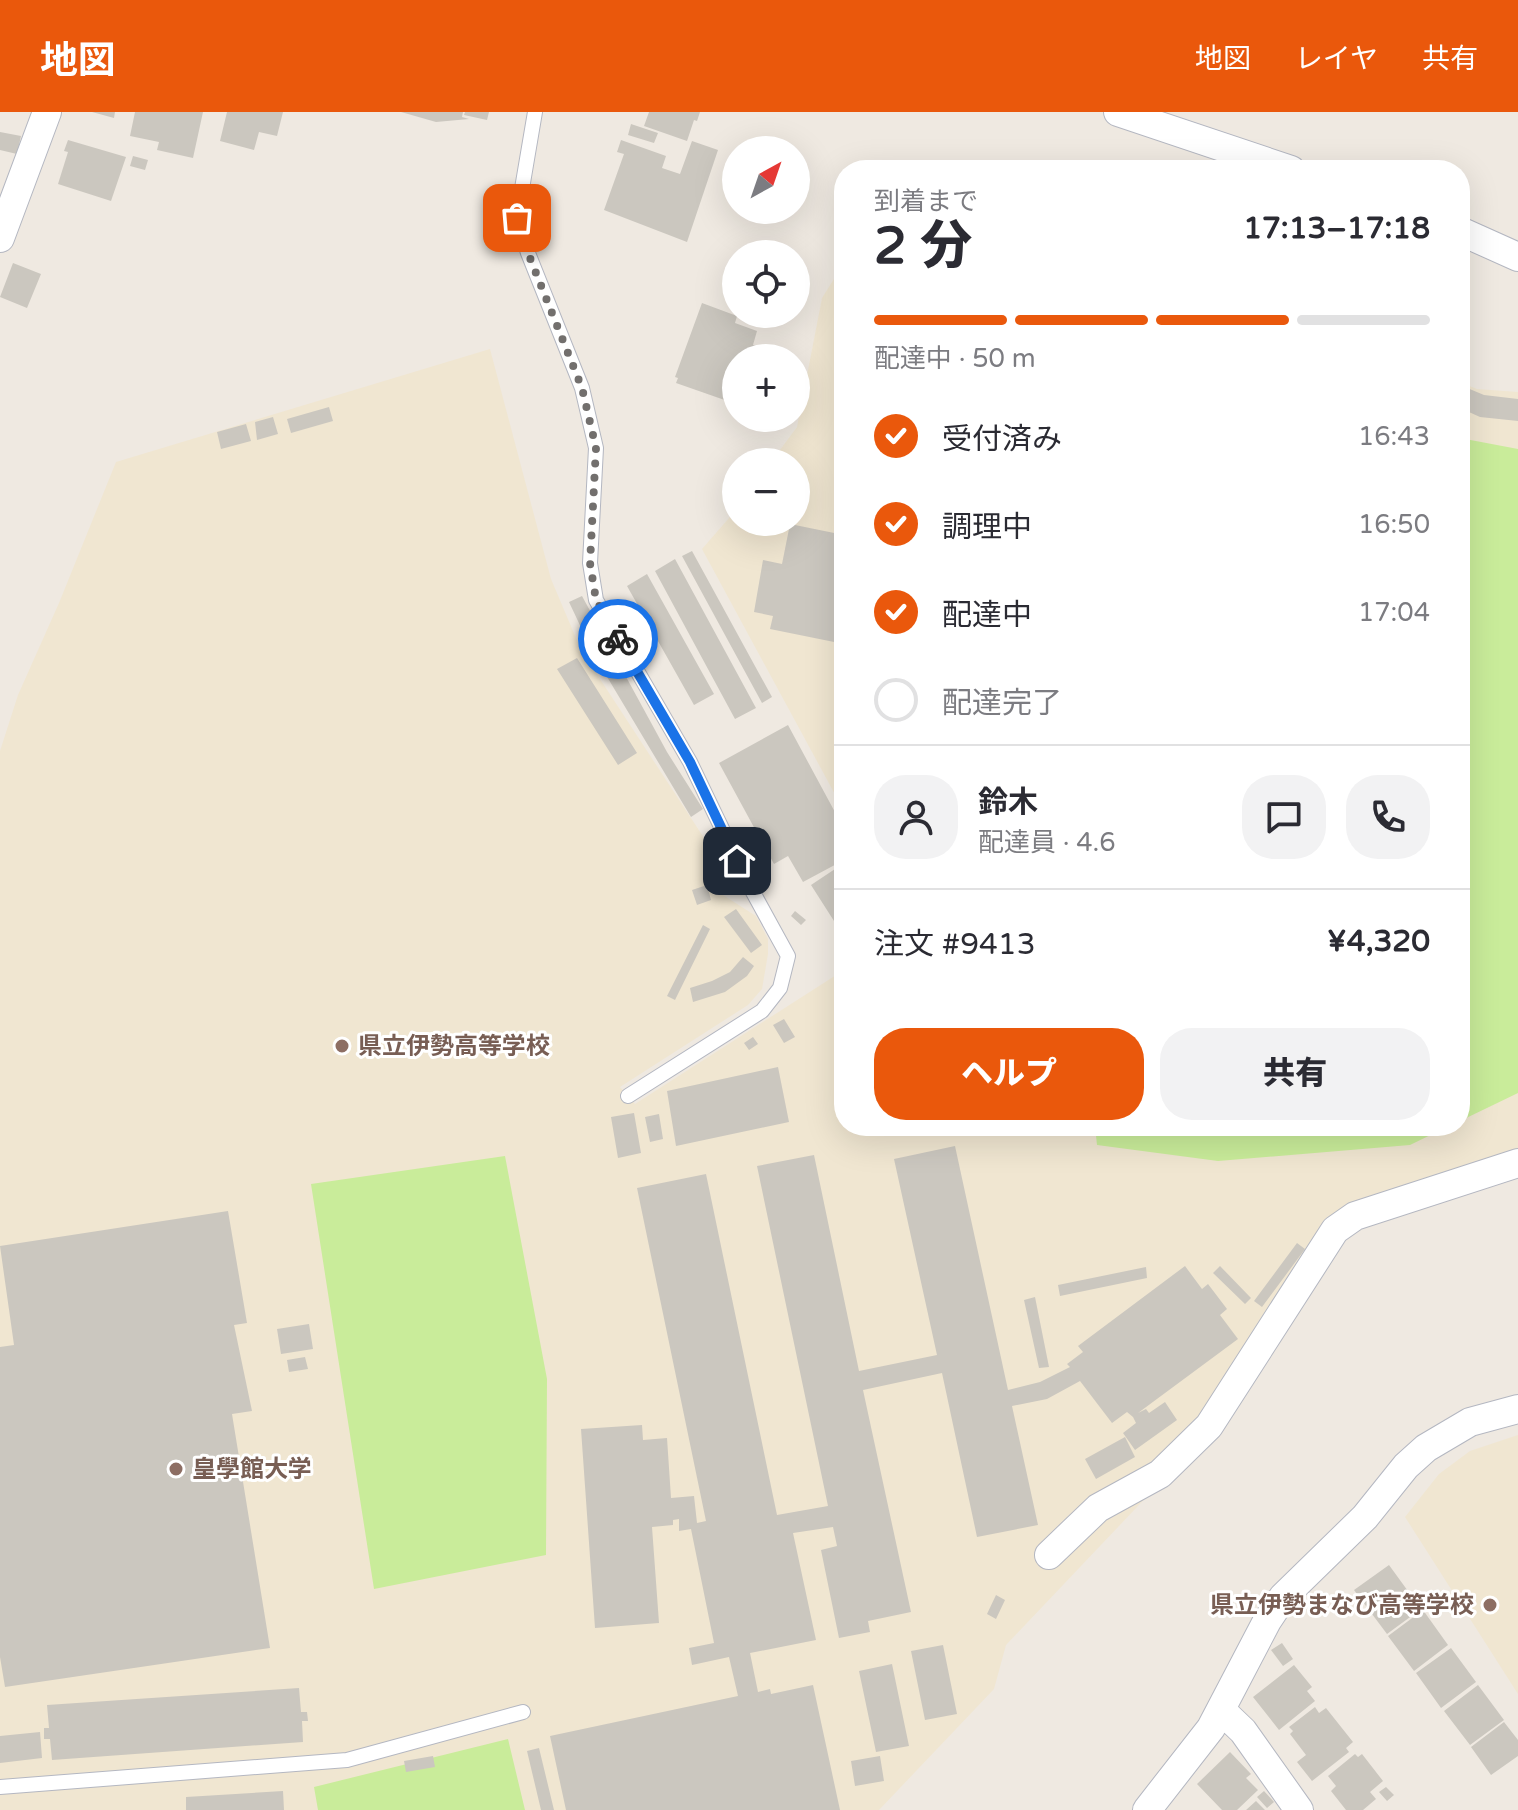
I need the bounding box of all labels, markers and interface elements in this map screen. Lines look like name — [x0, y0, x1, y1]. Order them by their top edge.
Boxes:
text: 地図 — [40, 38, 116, 84]
text: 地図 — [1195, 42, 1251, 76]
text: レイヤ — [1295, 42, 1378, 76]
text: 共有 — [1422, 42, 1478, 76]
north arrow — [722, 136, 810, 224]
map controls — [722, 136, 810, 536]
pin — [483, 184, 551, 252]
text: 到着まで — [874, 186, 978, 217]
icon: bag — [495, 196, 539, 240]
text: 17:13–17:18 — [1243, 210, 1430, 247]
text: 2 分 — [874, 215, 972, 278]
button: locate — [722, 240, 810, 328]
text: 配達中 · 50 m — [874, 343, 1036, 374]
button: + — [722, 344, 810, 432]
icon: check — [874, 414, 918, 458]
text: 受付済み — [942, 421, 1062, 458]
text: 16:43 — [1358, 421, 1430, 452]
button: − — [722, 448, 810, 536]
icon: check — [874, 502, 918, 546]
text: 調理中 — [942, 509, 1032, 546]
text: 16:50 — [1358, 509, 1430, 540]
icon: check — [874, 590, 918, 634]
text: 配達中 — [942, 597, 1032, 634]
text: 17:04 — [1358, 597, 1430, 628]
courier — [578, 599, 658, 679]
icon: bike — [596, 617, 640, 661]
text: 配達完了 — [942, 685, 1062, 722]
button: person — [874, 775, 958, 859]
button: chat — [1242, 775, 1326, 859]
button: phone — [1346, 775, 1430, 859]
text: 鈴木 — [978, 784, 1038, 821]
pin — [703, 827, 771, 895]
text: 配達員 · 4.6 — [978, 827, 1116, 858]
icon: home — [715, 839, 759, 883]
text: ¥4,320 — [1327, 923, 1430, 960]
text: 注文 #9413 — [874, 926, 1036, 963]
button: ヘルプ — [874, 1028, 1144, 1120]
button: 共有 — [1160, 1028, 1430, 1120]
place label: 県立伊勢高等学校 — [358, 1032, 550, 1061]
marker: 県立伊勢高等学校 — [333, 1037, 351, 1055]
place label: 皇學館大学 — [192, 1455, 312, 1484]
marker: 皇學館大学 — [167, 1460, 185, 1478]
place label: 県立伊勢まなび高等学校 — [1210, 1591, 1474, 1620]
marker: 県立伊勢まなび高等学校 — [1481, 1596, 1499, 1614]

